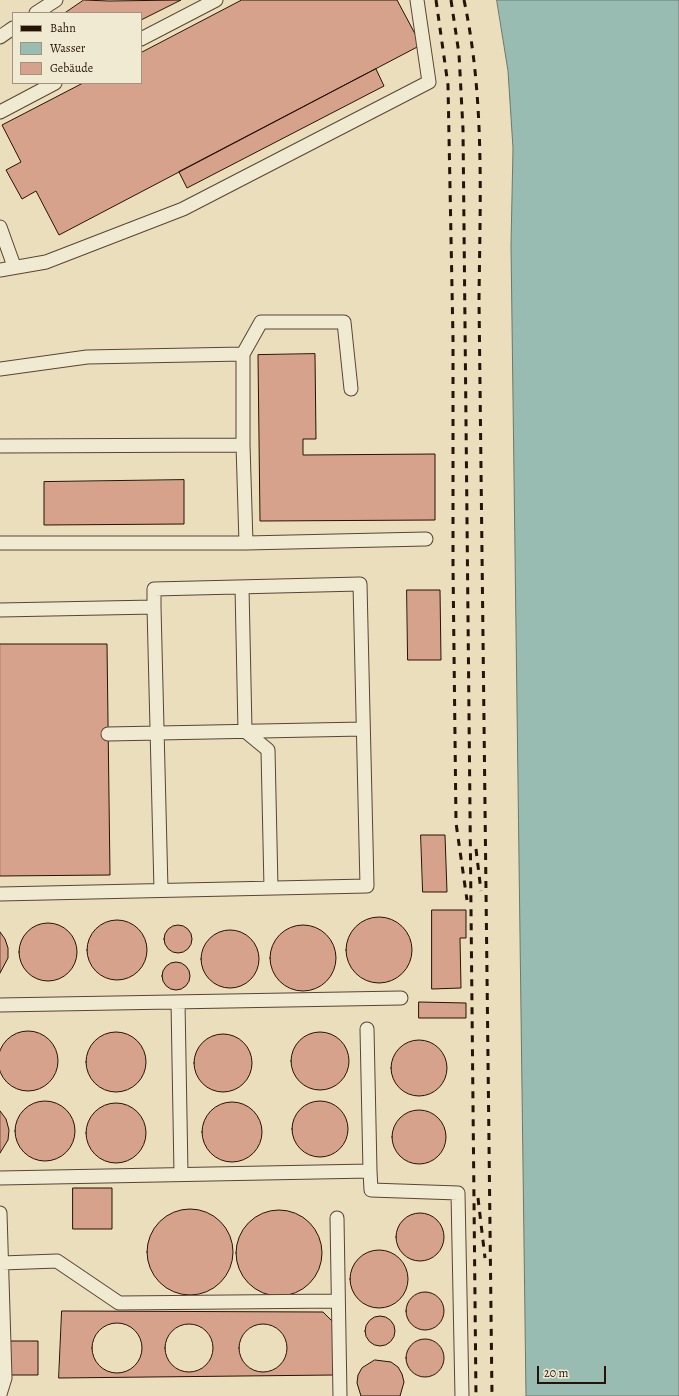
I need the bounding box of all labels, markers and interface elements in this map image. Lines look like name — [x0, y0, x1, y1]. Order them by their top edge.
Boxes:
legend — [12, 12, 142, 84]
text: Bahn — [50, 20, 76, 36]
text: Wasser — [50, 40, 85, 56]
text: Gebäude — [50, 60, 93, 76]
scale bar — [539, 1358, 608, 1384]
text: 20 m — [544, 1365, 568, 1381]

